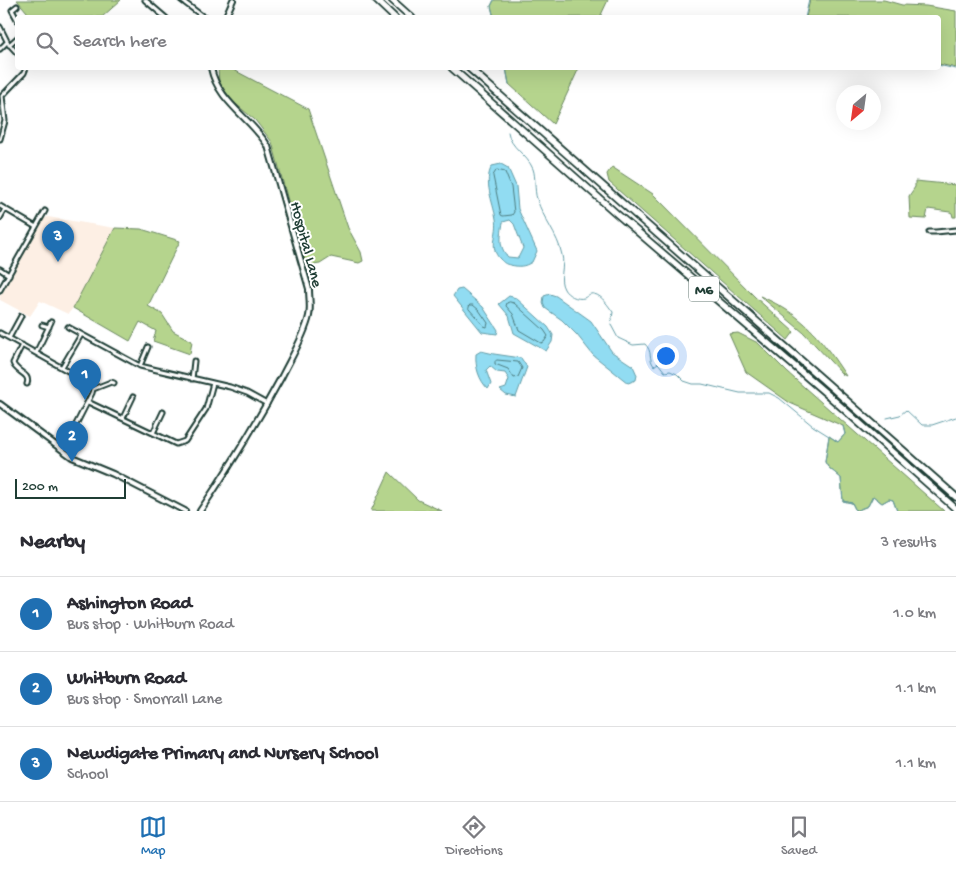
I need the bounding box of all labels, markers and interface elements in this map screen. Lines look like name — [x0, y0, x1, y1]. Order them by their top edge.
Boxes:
search box — [15, 15, 941, 70]
icon: search — [33, 29, 61, 57]
text: Search here — [73, 31, 167, 54]
north arrow — [836, 85, 881, 130]
street label: Hospital Lane — [284, 200, 325, 291]
pin: 3 — [42, 221, 74, 262]
road number: M6 — [689, 276, 719, 302]
your location — [653, 343, 679, 369]
pin: 1 — [69, 359, 101, 400]
pin: 2 — [56, 421, 88, 462]
scale bar — [15, 476, 126, 499]
text: 200 m — [22, 479, 58, 496]
text: Nearby — [20, 531, 85, 556]
text: 3 results — [881, 534, 936, 553]
text: Ashington Road — [67, 593, 192, 616]
text: 1 — [33, 605, 39, 624]
text: 1.0 km — [893, 605, 936, 624]
text: Bus stop · Whitburn Road — [67, 616, 234, 635]
text: Whitburn Road — [67, 668, 186, 691]
text: 2 — [32, 680, 40, 699]
text: 1.1 km — [896, 680, 936, 699]
text: Bus stop · Smorrall Lane — [67, 691, 222, 710]
text: Newdigate Primary and Nursery School — [67, 743, 379, 766]
text: 3 — [32, 755, 40, 774]
text: 1.1 km — [896, 755, 936, 774]
text: School — [67, 766, 109, 785]
tab: Map — [139, 813, 167, 860]
tab: Directions — [446, 813, 503, 860]
tab: Saved — [781, 813, 817, 860]

